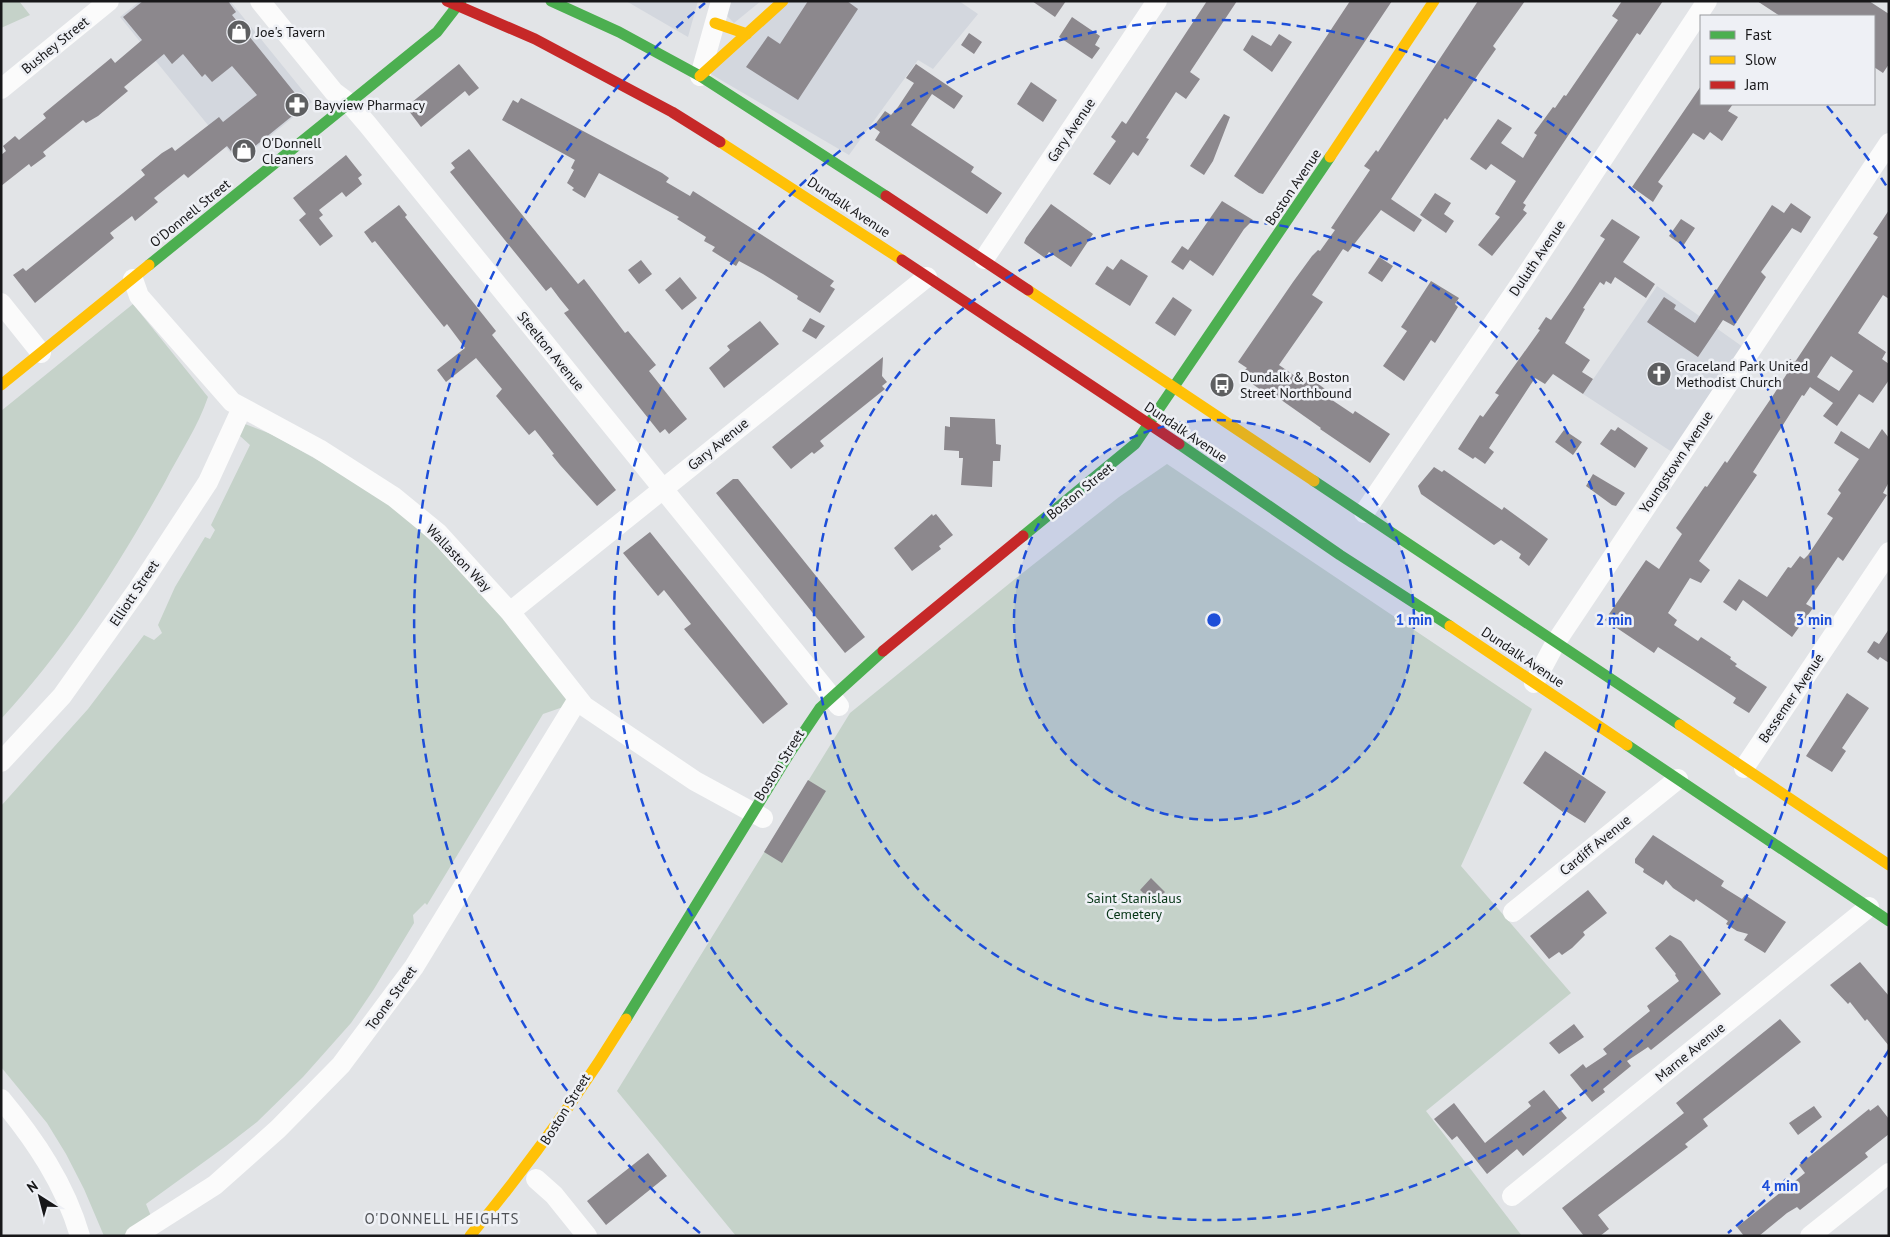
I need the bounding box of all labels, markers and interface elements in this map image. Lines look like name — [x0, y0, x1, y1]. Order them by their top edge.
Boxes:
street label: Bushey Street — [18, 12, 93, 78]
legend — [1700, 15, 1875, 105]
shop icon: Joe's Tavern — [226, 19, 252, 45]
place label: Joe's Tavern — [255, 23, 325, 41]
text: Fast — [1745, 25, 1772, 44]
text: Slow — [1745, 50, 1776, 69]
text: Jam — [1744, 75, 1769, 94]
pharmacy icon: Bayview Pharmacy — [284, 92, 310, 118]
street label: Gary Avenue — [1043, 95, 1099, 165]
place label: Bayview Pharmacy — [314, 96, 426, 114]
place label: O'Donnell Cleaners — [262, 134, 321, 168]
shop icon: O'Donnell Cleaners — [231, 138, 257, 164]
street label: Boston Avenue — [1261, 145, 1325, 229]
street label: Dundalk Avenue — [804, 173, 894, 241]
street label: O'Donnell Street — [146, 175, 234, 251]
street label: Duluth Avenue — [1505, 217, 1569, 299]
street label: Steelton Avenue — [513, 308, 589, 394]
place label: Graceland Park United Methodist Church — [1676, 357, 1808, 391]
church icon: Graceland Park United Methodist Church — [1646, 361, 1672, 387]
place label: Dundalk & Boston Street Northbound — [1240, 368, 1352, 402]
bus stop icon: Dundalk & Boston Street Northbound — [1209, 372, 1235, 398]
street label: Dundalk Avenue — [1141, 398, 1231, 466]
street label: Youngstown Avenue — [1635, 407, 1717, 517]
street label: Gary Avenue — [684, 414, 752, 474]
street label: Boston Street — [1043, 458, 1117, 523]
street label: Wallaston Way — [422, 521, 496, 596]
street label: Elliott Street — [105, 556, 163, 630]
text: 1 min — [1396, 610, 1432, 629]
text: 2 min — [1596, 610, 1632, 629]
text: 3 min — [1796, 610, 1832, 629]
centre of rings — [1205, 611, 1223, 629]
street label: Dundalk Avenue — [1478, 623, 1568, 691]
street label: Bessemer Avenue — [1754, 650, 1828, 746]
street label: Boston Street — [750, 726, 808, 804]
street label: Cardiff Avenue — [1556, 811, 1634, 879]
park label: Saint Stanislaus Cemetery — [1086, 889, 1182, 923]
street label: Toone Street — [362, 962, 421, 1034]
street label: Marne Avenue — [1651, 1018, 1729, 1086]
street label: Boston Street — [536, 1070, 594, 1148]
north arrow — [15, 1172, 65, 1222]
text: N — [23, 1176, 41, 1196]
text: 4 min — [1762, 1176, 1798, 1195]
district label: O'DONNELL HEIGHTS — [364, 1209, 520, 1228]

